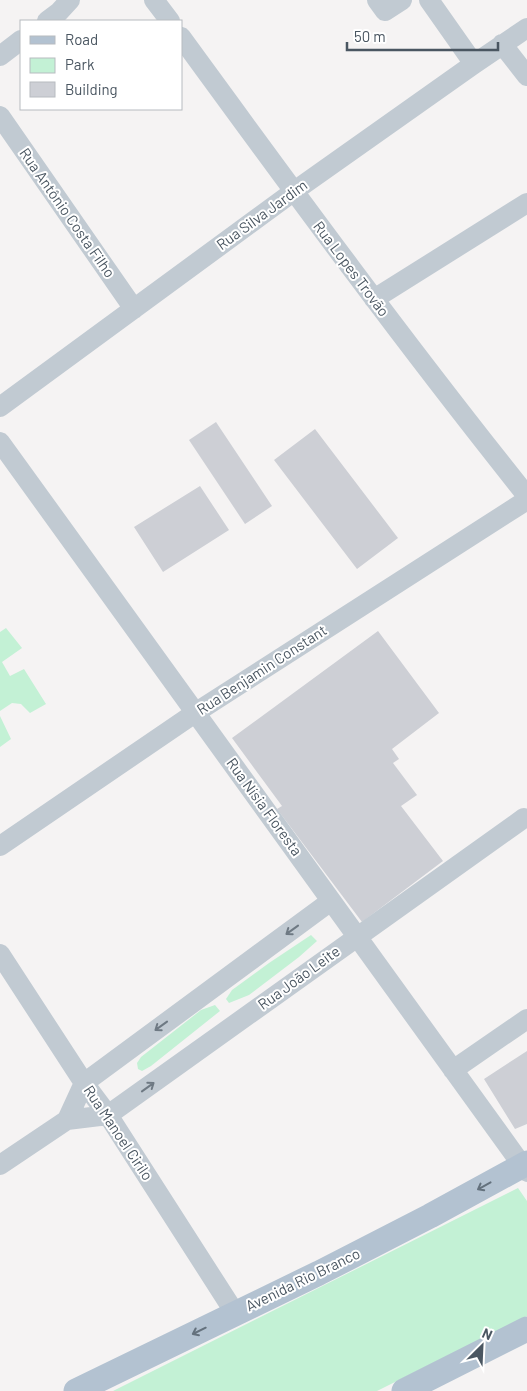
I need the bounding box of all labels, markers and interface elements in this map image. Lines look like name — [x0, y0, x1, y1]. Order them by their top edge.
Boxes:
legend — [20, 20, 182, 110]
scale bar — [347, 20, 498, 52]
text: 50 m — [354, 27, 386, 45]
text: Road — [65, 30, 98, 48]
text: Park — [65, 55, 95, 73]
text: Building — [65, 80, 118, 98]
street label: Rua Antônio Costa Filho — [16, 144, 119, 281]
street label: Rua Silva Jardim — [213, 175, 310, 253]
street label: Rua Lopes Trovão — [310, 217, 393, 320]
street label: Rua Benjamin Constant — [193, 620, 330, 718]
street label: Rua Nísia Floresta — [223, 754, 306, 859]
one-way arrow — [285, 925, 299, 935]
street label: Rua João Leite — [254, 941, 343, 1013]
one-way arrow — [154, 1021, 168, 1031]
street label: Rua Manoel Cirilo — [80, 1082, 157, 1183]
one-way arrow — [140, 1082, 154, 1092]
one-way arrow — [478, 1182, 492, 1192]
street label: Avenida Rio Branco — [242, 1244, 363, 1315]
north arrow — [457, 1321, 507, 1371]
text: N — [480, 1324, 495, 1343]
one-way arrow — [192, 1327, 207, 1336]

